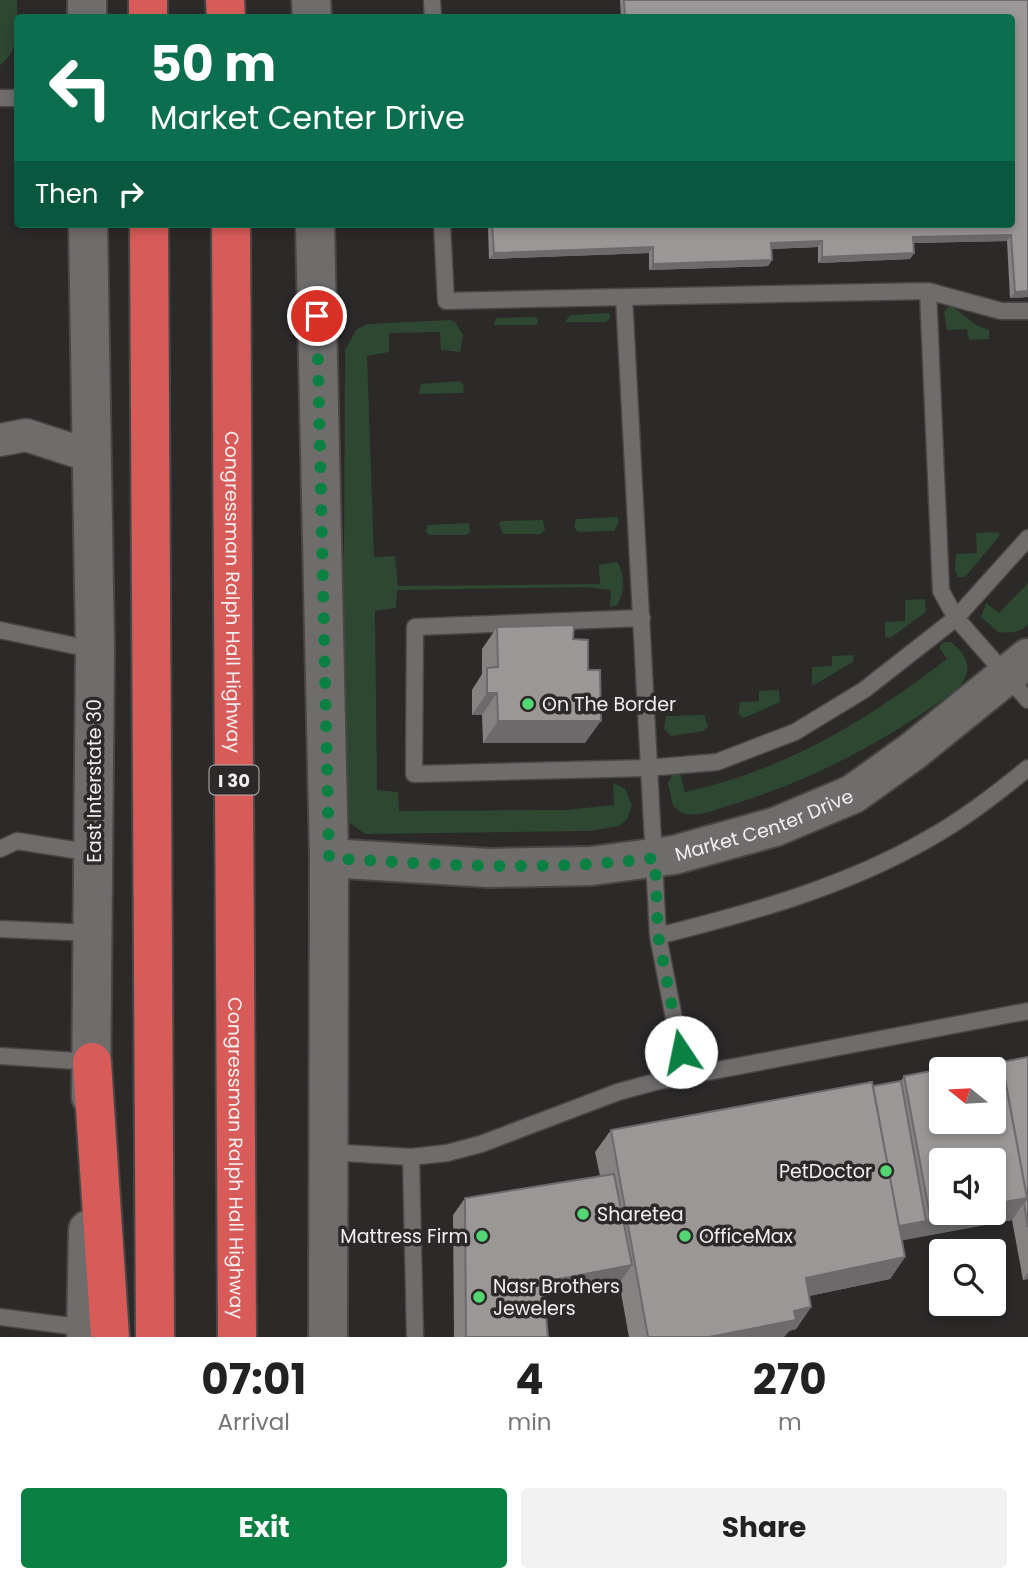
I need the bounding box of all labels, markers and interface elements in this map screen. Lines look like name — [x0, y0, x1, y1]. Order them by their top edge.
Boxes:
text: 50 m — [150, 30, 276, 98]
icon: left — [35, 42, 126, 133]
text: Market Center Drive — [150, 95, 465, 140]
icon: right — [112, 175, 150, 213]
text: Then — [35, 176, 98, 212]
pin — [287, 286, 347, 346]
icon: arrive — [298, 297, 336, 335]
street label: Congressman Ralph Hall Highway — [219, 431, 247, 753]
place label: On The Border — [542, 691, 676, 718]
marker: On The Border — [520, 696, 536, 712]
street label: East Interstate 30 — [81, 699, 108, 863]
road number: I 30 — [210, 766, 258, 794]
street label: Market Center Drive — [672, 782, 857, 868]
street label: Congressman Ralph Hall Highway — [222, 997, 250, 1319]
position arrow — [644, 1015, 718, 1089]
north arrow — [929, 1057, 1006, 1134]
map controls — [929, 1057, 1006, 1316]
button: sound — [929, 1148, 1006, 1225]
place label: PetDoctor — [779, 1158, 872, 1185]
marker: PetDoctor — [878, 1163, 894, 1179]
place label: Sharetea — [597, 1201, 684, 1228]
marker: Sharetea — [575, 1206, 591, 1222]
place label: Mattress Firm — [340, 1223, 468, 1250]
place label: OfficeMax — [699, 1223, 793, 1250]
marker: Mattress Firm — [474, 1228, 490, 1244]
marker: OfficeMax — [677, 1228, 693, 1244]
button: search — [929, 1239, 1006, 1316]
place label: Nasr Brothers Jewelers — [493, 1273, 620, 1322]
marker: Nasr Brothers Jewelers — [471, 1289, 487, 1305]
text: 07:01 — [201, 1350, 306, 1409]
text: 4 — [515, 1350, 544, 1409]
text: 270 — [753, 1350, 827, 1409]
text: Arrival — [218, 1406, 290, 1438]
text: min — [508, 1406, 552, 1438]
text: m — [778, 1406, 802, 1438]
button: Exit — [21, 1488, 507, 1568]
button: Share — [521, 1488, 1007, 1568]

